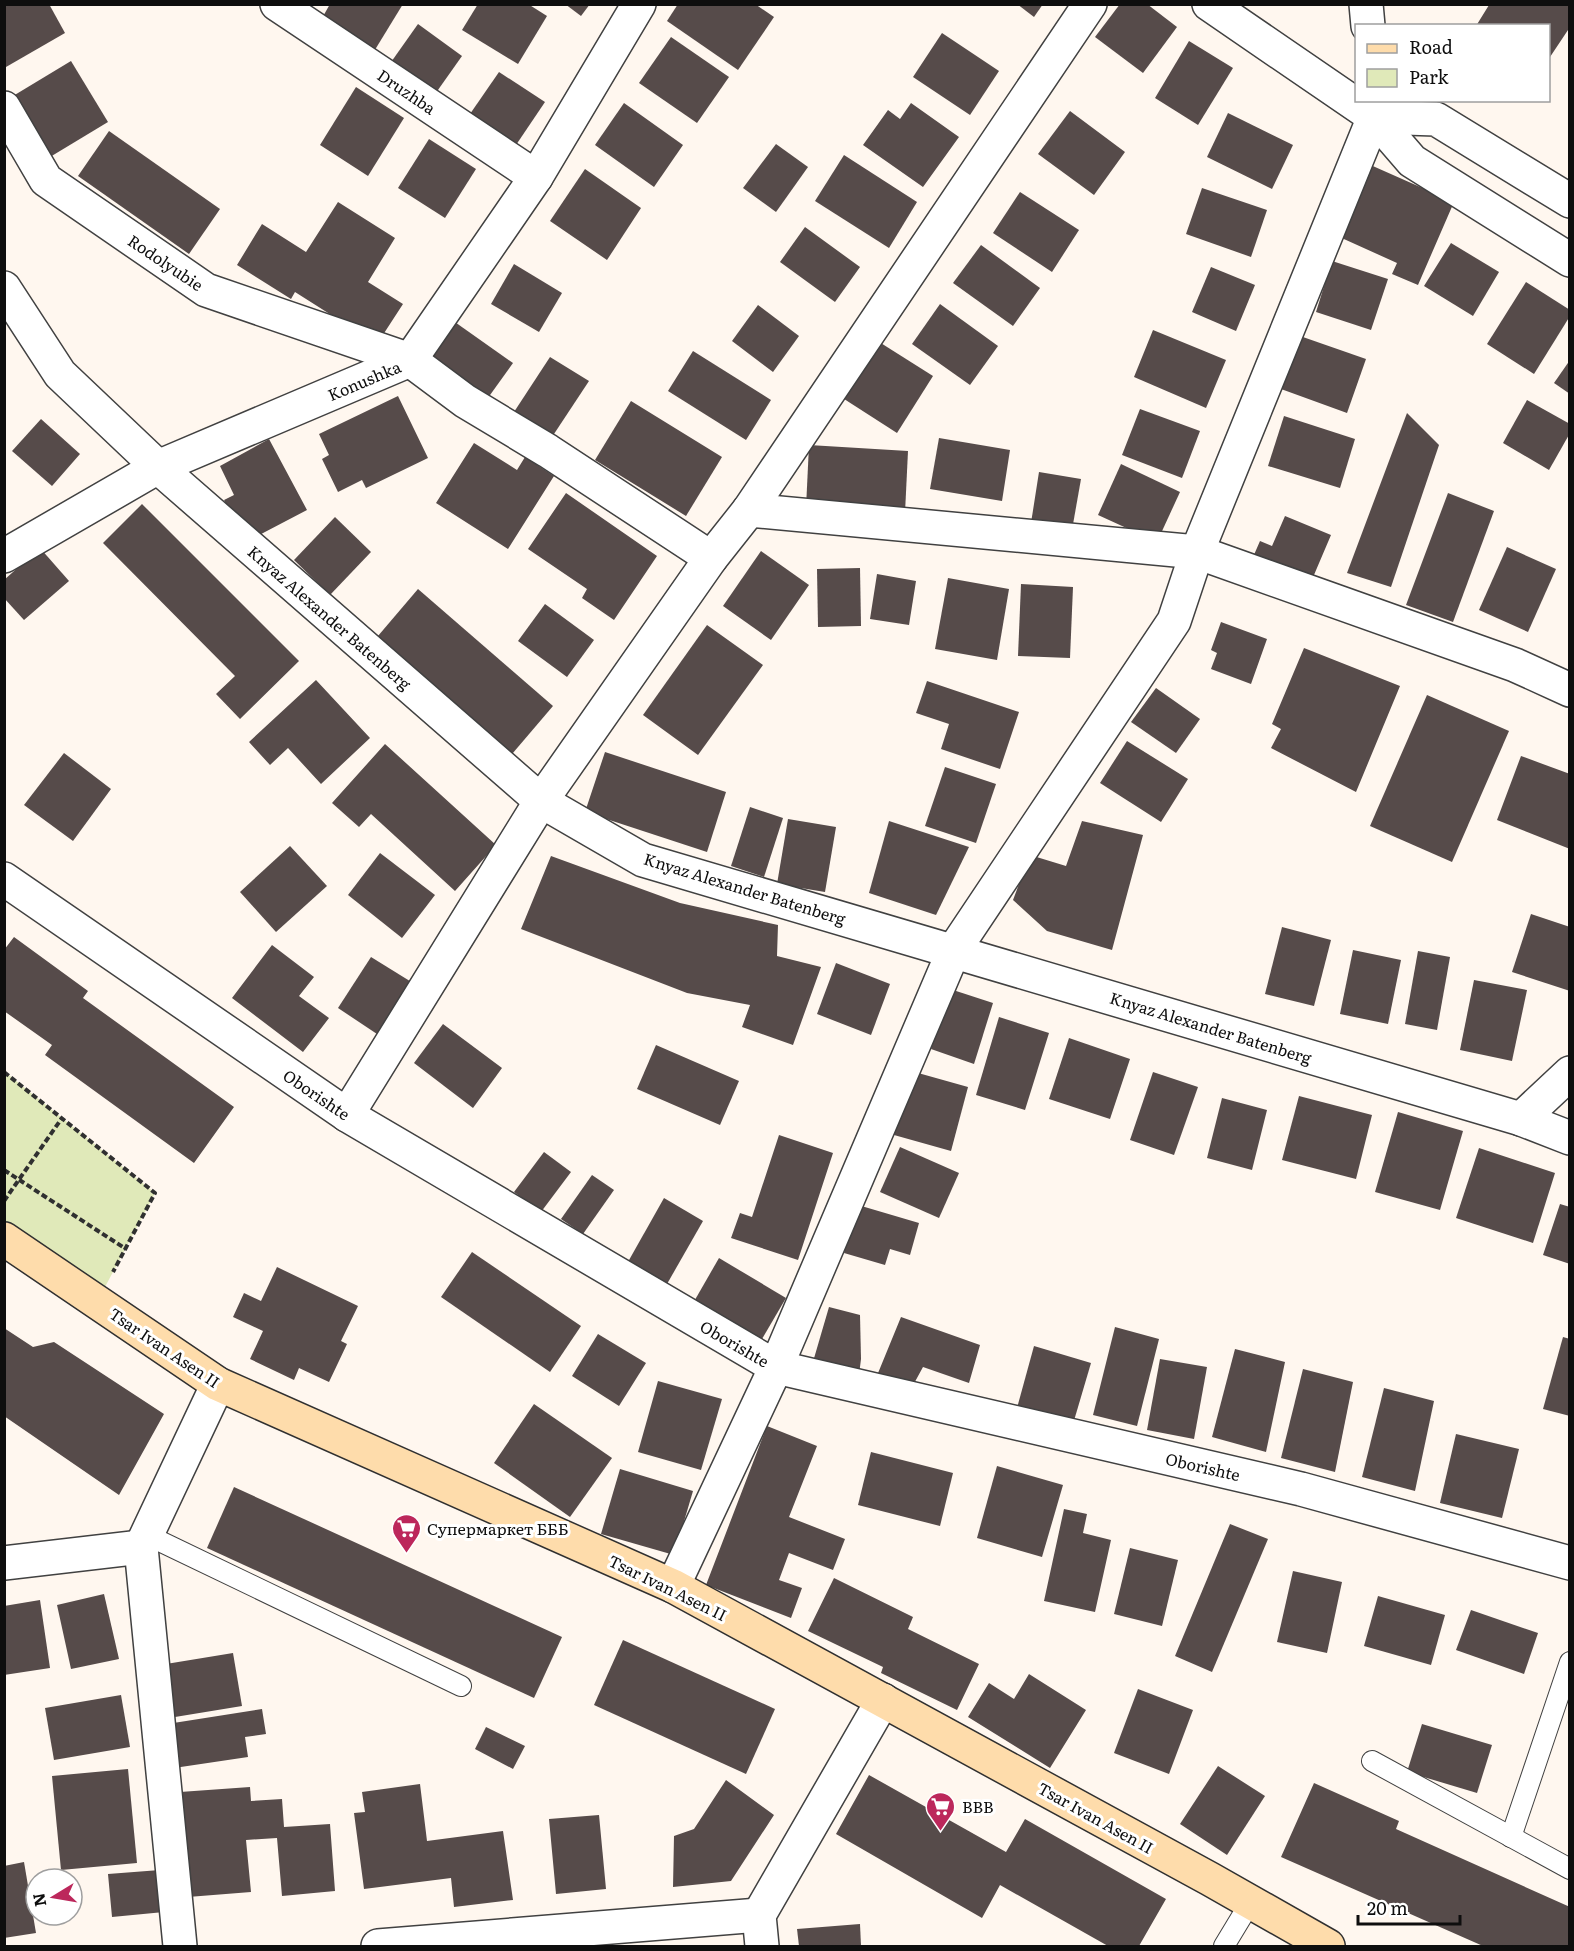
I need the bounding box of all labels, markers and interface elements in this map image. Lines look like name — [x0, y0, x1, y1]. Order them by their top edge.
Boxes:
legend — [1355, 24, 1550, 102]
text: Road — [1409, 33, 1453, 60]
street label: Druzhba — [373, 63, 441, 120]
text: Park — [1409, 63, 1450, 90]
street label: Rodolyubie — [123, 228, 209, 296]
street label: Konushka — [324, 354, 405, 406]
street label: Knyaz Alexander Batenberg — [243, 539, 417, 695]
street label: Knyaz Alexander Batenberg — [641, 846, 849, 930]
street label: Knyaz Alexander Batenberg — [1107, 985, 1315, 1069]
street label: Oborishte — [279, 1063, 355, 1125]
street label: Tsar Ivan Asen II — [105, 1301, 225, 1393]
street label: Oborishte — [696, 1314, 774, 1372]
street label: Oborishte — [1163, 1446, 1243, 1486]
supermarket icon: Супермаркет БББ — [390, 1512, 422, 1554]
place label: Супермаркет БББ — [427, 1516, 568, 1540]
street label: Tsar Ivan Asen II — [605, 1548, 731, 1626]
street label: Tsar Ivan Asen II — [1034, 1775, 1158, 1859]
supermarket icon: BBB — [925, 1790, 957, 1832]
place label: BBB — [962, 1794, 994, 1818]
north arrow — [24, 1867, 84, 1927]
scale bar — [1358, 1888, 1460, 1926]
text: N — [25, 1891, 51, 1909]
text: 20 m — [1367, 1894, 1408, 1921]

